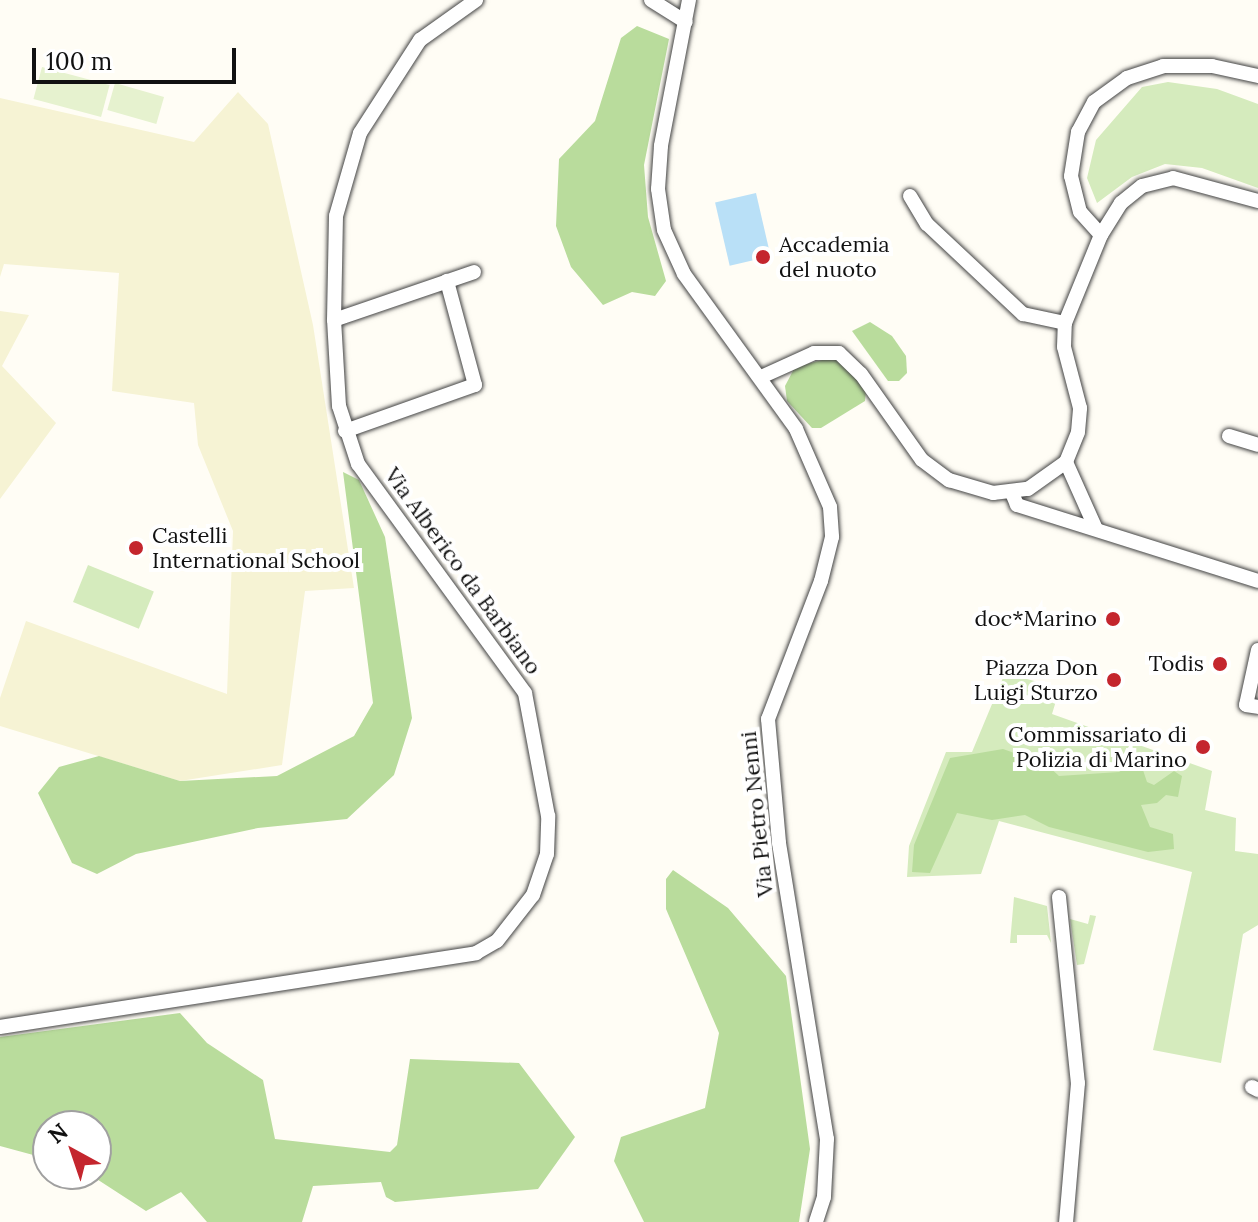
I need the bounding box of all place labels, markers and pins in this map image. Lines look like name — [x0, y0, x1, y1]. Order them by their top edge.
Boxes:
place label: Accademia del nuoto — [779, 231, 890, 282]
marker: Accademia del nuoto — [754, 248, 772, 266]
place label: Castelli International School — [152, 522, 360, 574]
marker: Castelli International School — [127, 539, 145, 557]
place label: doc*Marino — [975, 606, 1097, 632]
marker: doc*Marino — [1104, 610, 1122, 628]
place label: Todis — [1149, 651, 1204, 677]
place label: Piazza Don Luigi Sturzo — [974, 654, 1098, 706]
marker: Todis — [1211, 655, 1229, 673]
marker: Piazza Don Luigi Sturzo — [1105, 671, 1123, 689]
place label: Commissariato di Polizia di Marino — [1008, 721, 1187, 772]
marker: Commissariato di Polizia di Marino — [1194, 738, 1212, 756]

